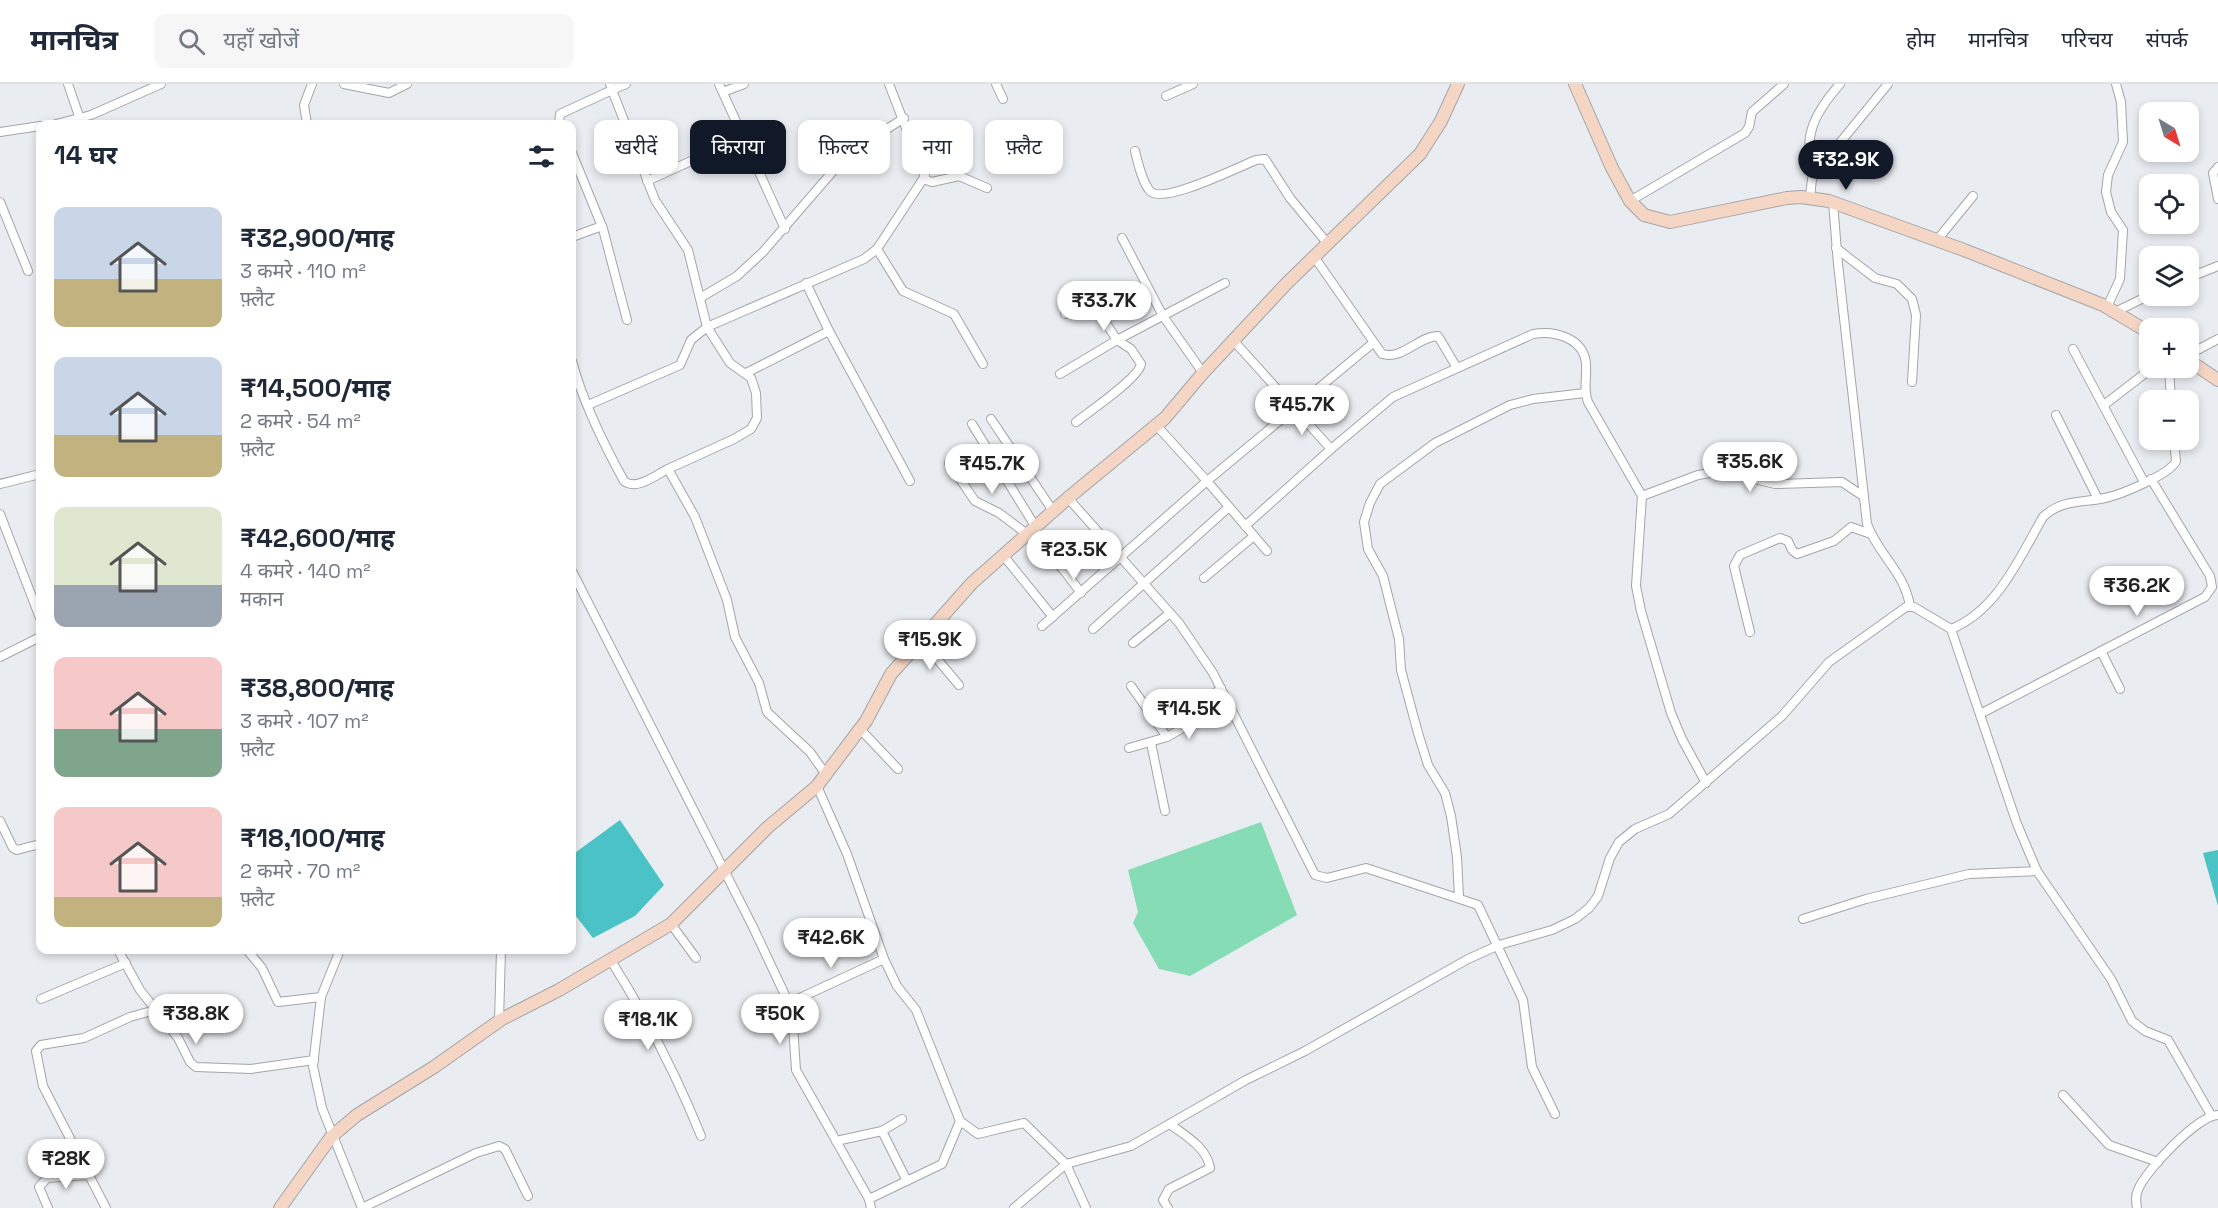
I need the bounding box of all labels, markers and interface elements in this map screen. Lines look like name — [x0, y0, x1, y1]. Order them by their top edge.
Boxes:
search box — [154, 14, 574, 68]
text: मानचित्र — [30, 22, 118, 58]
icon: search — [175, 25, 208, 58]
text: यहाँ खोजें — [223, 26, 299, 54]
text: होम — [1906, 26, 1935, 53]
text: मानचित्र — [1968, 26, 2028, 53]
text: परिचय — [2061, 26, 2113, 53]
text: संपर्क — [2146, 26, 2188, 53]
north arrow — [2139, 102, 2199, 162]
map controls — [2139, 102, 2199, 450]
chip: खरीदें — [594, 120, 678, 174]
chip: किराया — [690, 120, 786, 174]
chip: फ़िल्टर — [798, 120, 890, 174]
chip: नया — [902, 120, 973, 174]
chip: फ़्लैट — [985, 120, 1063, 174]
text: 14 घर — [54, 138, 117, 172]
icon: filters — [525, 140, 558, 173]
pin: ₹32.9K — [1797, 140, 1895, 191]
text: ₹32.9K — [1812, 146, 1880, 172]
button: locate — [2139, 174, 2199, 234]
text: ₹32,900/माह — [240, 221, 394, 255]
icon: home — [102, 231, 174, 303]
button: layers — [2139, 246, 2199, 306]
text: 3 कमरे · 110 m² — [240, 258, 366, 284]
pin: ₹33.7K — [1055, 281, 1153, 332]
text: फ़्लैट — [240, 286, 275, 312]
text: ₹33.7K — [1071, 287, 1137, 313]
button: + — [2139, 318, 2199, 378]
text: ₹14,500/माह — [240, 371, 391, 405]
icon: home — [102, 381, 174, 453]
pin: ₹45.7K — [1253, 385, 1351, 436]
button: − — [2139, 390, 2199, 450]
text: ₹45.7K — [1269, 391, 1335, 417]
text: 2 कमरे · 54 m² — [240, 408, 361, 434]
text: फ़्लैट — [240, 436, 275, 462]
pin: ₹35.6K — [1701, 442, 1799, 493]
pin: ₹45.7K — [943, 444, 1041, 495]
text: ₹35.6K — [1716, 448, 1784, 474]
text: ₹45.7K — [959, 450, 1025, 476]
text: ₹42,600/माह — [240, 521, 395, 555]
pin: ₹23.5K — [1025, 530, 1123, 581]
icon: home — [102, 531, 174, 603]
text: ₹23.5K — [1041, 536, 1107, 562]
text: 4 कमरे · 140 m² — [240, 558, 371, 584]
pin: ₹36.2K — [2088, 566, 2186, 617]
text: ₹36.2K — [2103, 572, 2171, 598]
text: मकान — [240, 586, 284, 612]
pin: ₹15.9K — [881, 620, 979, 671]
text: ₹15.9K — [898, 626, 962, 652]
text: ₹38,800/माह — [240, 671, 394, 705]
icon: home — [102, 681, 174, 753]
pin: ₹14.5K — [1140, 689, 1238, 740]
text: ₹14.5K — [1157, 695, 1221, 721]
text: 3 कमरे · 107 m² — [240, 708, 369, 734]
text: फ़्लैट — [240, 736, 275, 762]
text: ₹18,100/माह — [240, 821, 385, 855]
icon: home — [102, 831, 174, 903]
text: 2 कमरे · 70 m² — [240, 858, 360, 884]
text: फ़्लैट — [240, 886, 275, 912]
pin: ₹42.6K — [782, 918, 880, 969]
text: ₹42.6K — [797, 924, 865, 950]
pin: ₹38.8K — [147, 994, 245, 1045]
pin: ₹50K — [744, 994, 816, 1045]
text: ₹38.8K — [162, 1000, 230, 1026]
pin: ₹18.1K — [599, 1000, 697, 1051]
text: ₹50K — [755, 1000, 805, 1026]
text: ₹18.1K — [618, 1006, 678, 1032]
pin: ₹28K — [30, 1139, 102, 1190]
text: ₹28K — [42, 1145, 90, 1171]

